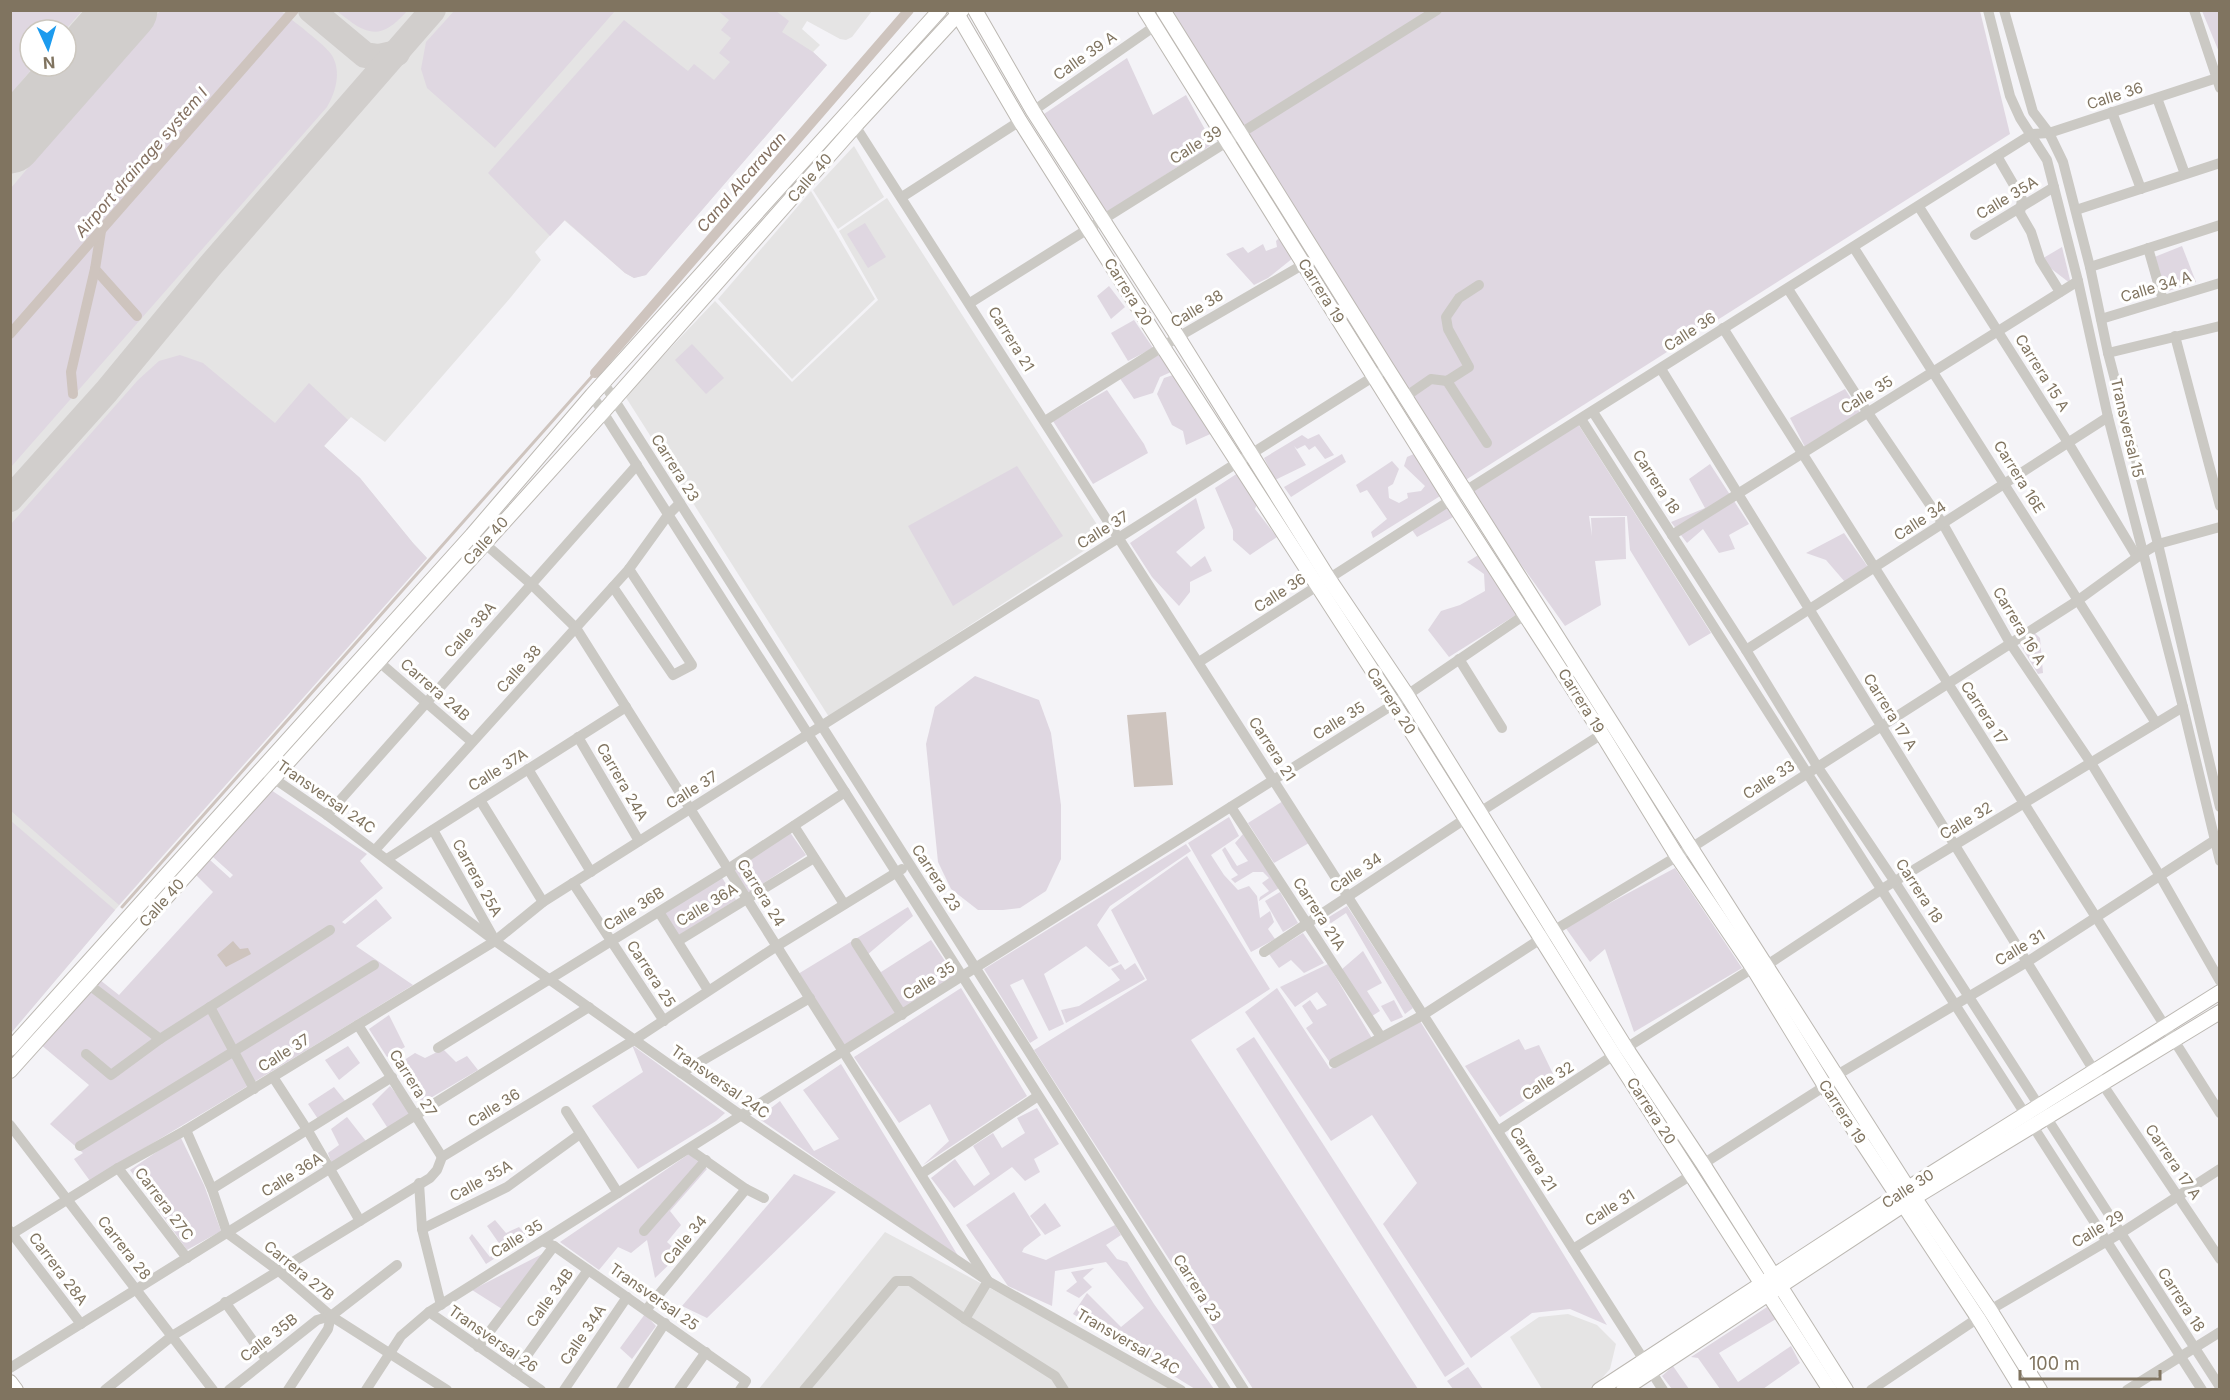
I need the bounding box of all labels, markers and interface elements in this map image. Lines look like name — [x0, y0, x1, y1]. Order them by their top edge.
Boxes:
north arrow — [18, 18, 78, 78]
street label: Calle 39 A — [1049, 27, 1120, 84]
text: N — [42, 53, 56, 73]
street label: Calle 36 — [2084, 77, 2145, 114]
water label: Airport drainage system I — [70, 83, 212, 242]
street label: Calle 39 — [1166, 121, 1225, 168]
water label: Canal Alcaravan — [692, 128, 790, 236]
street label: Calle 40 — [783, 149, 836, 206]
street label: Calle 35A — [1973, 172, 2041, 223]
street label: Carrera 20 — [1100, 254, 1157, 329]
street label: Carrera 19 — [1294, 255, 1349, 327]
street label: Calle 34 A — [2118, 267, 2194, 306]
street label: Calle 38 — [1167, 285, 1227, 332]
street label: Carrera 21 — [984, 303, 1039, 375]
street label: Calle 36 — [1660, 308, 1719, 355]
street label: Carrera 15 A — [2011, 331, 2074, 415]
street label: Calle 35 — [1837, 371, 1896, 418]
street label: Transversal 15 — [2107, 376, 2148, 480]
street label: Carrera 23 — [647, 430, 704, 505]
street label: Carrera 16E — [1990, 437, 2049, 517]
street label: Carrera 18 — [1629, 446, 1684, 518]
street label: Calle 34 — [1890, 497, 1949, 545]
street label: Calle 37 — [1073, 506, 1132, 553]
street label: Calle 40 — [459, 512, 512, 569]
street label: Calle 36 — [1250, 569, 1309, 616]
street label: Carrera 16 A — [1989, 583, 2050, 668]
street label: Calle 38A — [440, 598, 500, 661]
street label: Calle 38 — [492, 641, 545, 697]
street label: Carrera 24B — [397, 654, 474, 725]
street label: Carrera 20 — [1363, 664, 1420, 738]
street label: Carrera 19 — [1554, 665, 1609, 737]
street label: Carrera 17 A — [1859, 670, 1921, 754]
street label: Carrera 17 — [1957, 677, 2012, 748]
street label: Calle 35 — [1309, 697, 1368, 744]
street label: Carrera 21 — [1245, 713, 1300, 784]
street label: Carrera 24A — [593, 739, 652, 824]
street label: Calle 37A — [465, 744, 531, 795]
street label: Transversal 24C — [273, 756, 379, 838]
street label: Calle 33 — [1739, 756, 1798, 803]
street label: Calle 37 — [662, 766, 721, 813]
street label: Calle 32 — [1936, 797, 1996, 844]
street label: Carrera 25A — [448, 835, 507, 920]
street label: Carrera 23 — [908, 841, 965, 915]
street label: Calle 34 — [1326, 848, 1385, 897]
street label: Carrera 24 — [733, 855, 790, 930]
street label: Carrera 18 — [1892, 855, 1947, 927]
street label: Calle 40 — [135, 874, 188, 931]
street label: Carrera 21A — [1289, 874, 1350, 954]
street label: Calle 36A — [672, 879, 741, 930]
street label: Calle 36B — [600, 883, 668, 935]
street label: Calle 31 — [1991, 925, 2048, 970]
street label: Carrera 25 — [623, 937, 680, 1011]
street label: Calle 35 — [899, 957, 958, 1004]
street label: Calle 37 — [254, 1029, 313, 1076]
street label: Transversal 24C — [667, 1041, 773, 1123]
street label: Carrera 27 — [385, 1046, 441, 1120]
street label: Calle 32 — [1518, 1057, 1577, 1104]
street label: Carrera 20 — [1623, 1074, 1680, 1148]
street label: Carrera 19 — [1815, 1076, 1870, 1148]
street label: Calle 36 — [464, 1084, 523, 1131]
street label: Carrera 17 A — [2141, 1120, 2206, 1203]
street label: Carrera 21 — [1506, 1123, 1561, 1194]
street label: Calle 36A — [258, 1148, 326, 1201]
street label: Calle 35A — [446, 1156, 515, 1205]
street label: Carrera 27C — [131, 1164, 198, 1244]
street label: Calle 30 — [1878, 1165, 1937, 1212]
street label: Calle 31 — [1581, 1185, 1638, 1230]
street label: Calle 29 — [2068, 1205, 2128, 1252]
street label: Calle 34 — [659, 1211, 711, 1268]
street label: Carrera 28 — [93, 1212, 155, 1284]
street label: Calle 35 — [487, 1215, 546, 1262]
street label: Carrera 28A — [25, 1228, 92, 1309]
street label: Carrera 27B — [260, 1236, 338, 1305]
street label: Carrera 23 — [1169, 1250, 1226, 1325]
street label: Transversal 25 — [606, 1259, 703, 1334]
street label: Calle 34B — [522, 1264, 577, 1331]
street label: Carrera 18 — [2154, 1264, 2209, 1336]
street label: Transversal 26 — [445, 1301, 542, 1376]
street label: Calle 34A — [555, 1301, 610, 1369]
street label: Transversal 24C — [1073, 1304, 1183, 1379]
street label: Calle 35B — [236, 1309, 301, 1366]
scale bar — [2020, 1343, 2160, 1381]
text: 100 m — [2029, 1353, 2080, 1374]

